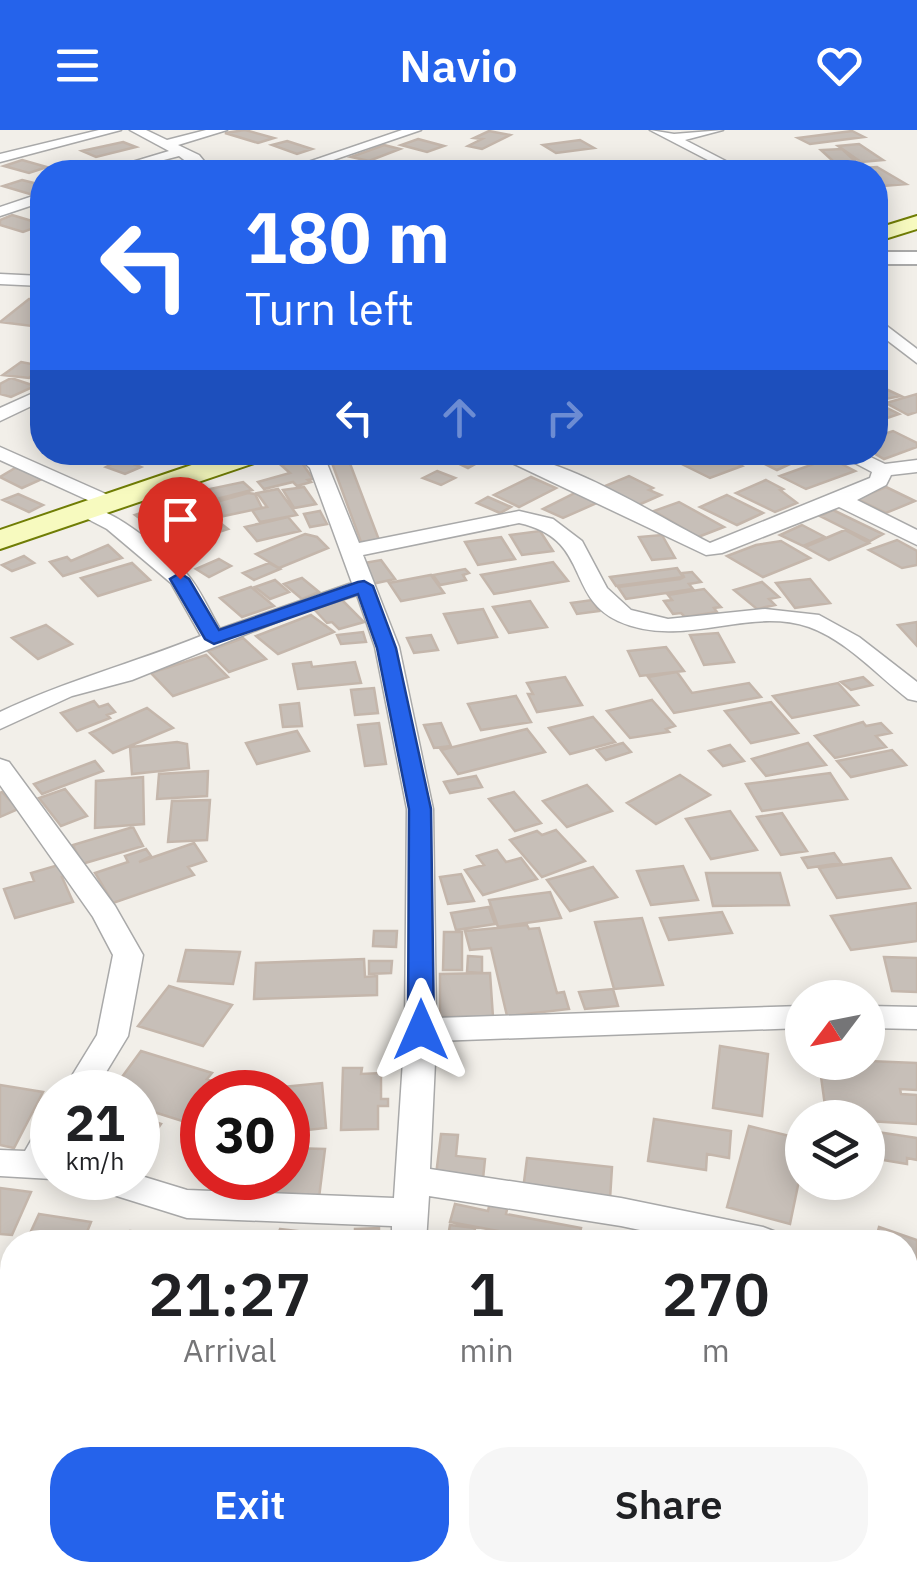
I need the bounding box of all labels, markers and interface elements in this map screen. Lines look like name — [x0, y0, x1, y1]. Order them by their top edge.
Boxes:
text: Navio — [399, 36, 518, 94]
icon: menu — [50, 38, 105, 93]
icon: heart — [812, 38, 867, 93]
text: 180 m — [245, 191, 450, 282]
icon: left — [80, 200, 210, 330]
text: Turn left — [245, 279, 414, 337]
icon: left — [327, 390, 382, 445]
icon: ahead — [432, 390, 487, 445]
icon: right — [537, 390, 592, 445]
pin — [138, 477, 223, 580]
icon: arrive — [153, 492, 208, 547]
position arrow — [369, 978, 473, 1082]
north arrow — [785, 980, 885, 1080]
map controls — [785, 980, 885, 1200]
speed limit sign: 30 — [180, 1070, 310, 1200]
text: 21 — [65, 1090, 125, 1155]
button: layers — [785, 1100, 885, 1200]
text: km/h — [66, 1144, 124, 1177]
text: 21:27 — [148, 1254, 311, 1333]
text: 1 — [469, 1254, 505, 1333]
text: 270 — [662, 1254, 770, 1333]
text: Arrival — [183, 1329, 276, 1371]
text: min — [459, 1329, 514, 1371]
text: m — [702, 1329, 730, 1371]
button: Exit — [50, 1447, 449, 1562]
button: Share — [469, 1447, 868, 1562]

